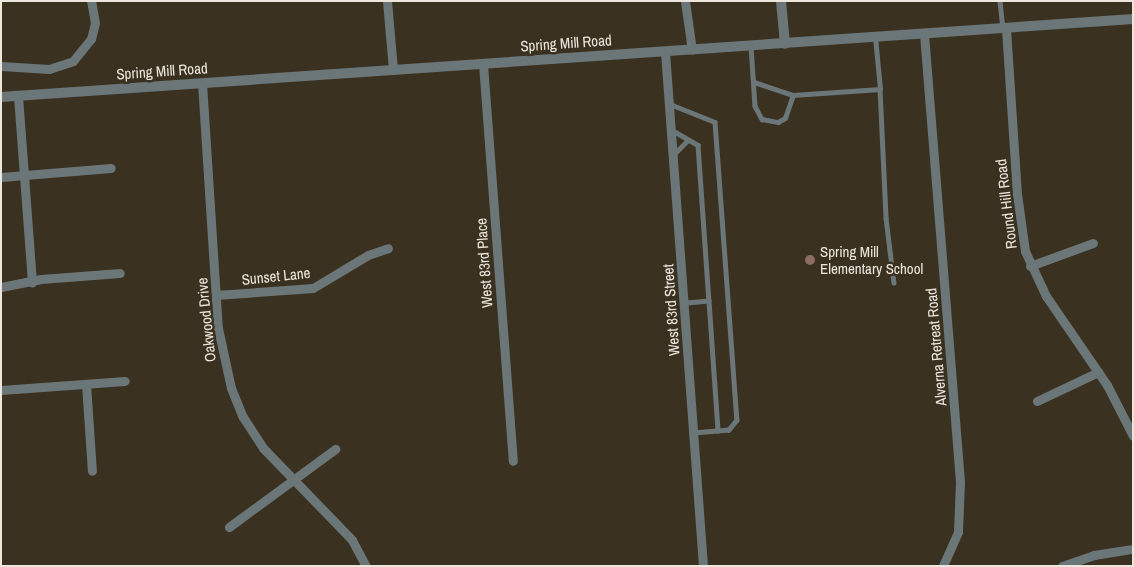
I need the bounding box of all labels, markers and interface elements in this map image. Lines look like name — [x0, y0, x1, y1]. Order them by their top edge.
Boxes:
street label: Spring Mill Road — [520, 31, 612, 55]
street label: Spring Mill Road — [116, 59, 208, 83]
street label: Round Hill Road — [992, 158, 1020, 250]
street label: West 83rd Place — [472, 217, 496, 309]
place label: Spring Mill Elementary School — [820, 242, 923, 277]
marker: Spring Mill Elementary School — [804, 254, 816, 266]
street label: Sunset Lane — [241, 263, 311, 289]
street label: West 83rd Street — [659, 263, 683, 357]
street label: Oakwood Drive — [193, 277, 219, 363]
street label: Alverna Retreat Road — [922, 287, 950, 407]

